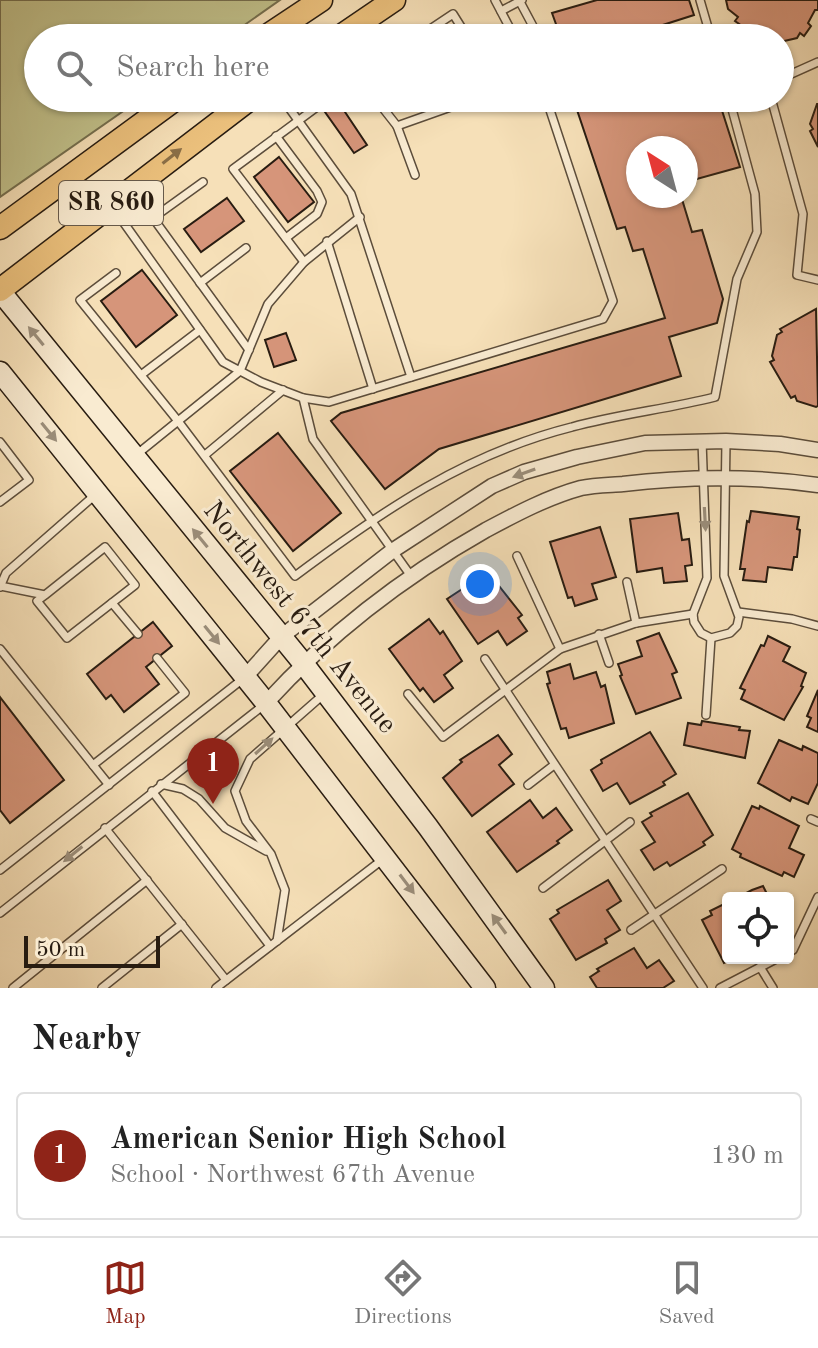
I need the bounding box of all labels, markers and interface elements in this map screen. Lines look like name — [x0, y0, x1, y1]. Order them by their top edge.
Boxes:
search box — [24, 24, 794, 112]
icon: search — [52, 46, 96, 90]
text: Search here — [116, 53, 270, 83]
north arrow — [626, 136, 698, 208]
one-way arrow — [162, 149, 182, 165]
road number: SR 860 — [59, 181, 163, 225]
one-way arrow — [28, 326, 45, 346]
one-way arrow — [40, 422, 57, 442]
one-way arrow — [512, 468, 536, 480]
street label: Northwest 67th Avenue — [197, 497, 401, 739]
one-way arrow — [698, 507, 711, 532]
one-way arrow — [192, 528, 209, 548]
your location — [460, 564, 500, 604]
one-way arrow — [203, 625, 220, 645]
pin: 1 — [187, 738, 239, 804]
one-way arrow — [254, 738, 273, 756]
one-way arrow — [63, 846, 83, 862]
one-way arrow — [398, 874, 414, 894]
map controls — [722, 892, 794, 964]
button: locate — [722, 892, 794, 964]
one-way arrow — [492, 914, 507, 935]
scale bar — [24, 932, 160, 968]
text: 50 m — [36, 939, 85, 961]
text: Nearby — [32, 1023, 142, 1057]
text: American Senior High School — [110, 1125, 506, 1155]
text: 1 — [52, 1143, 68, 1169]
text: 130 m — [711, 1143, 784, 1169]
text: School · Northwest 67th Avenue — [110, 1162, 475, 1188]
tab: Map — [103, 1256, 147, 1331]
tab: Directions — [354, 1256, 452, 1331]
tab: Saved — [659, 1256, 715, 1331]

